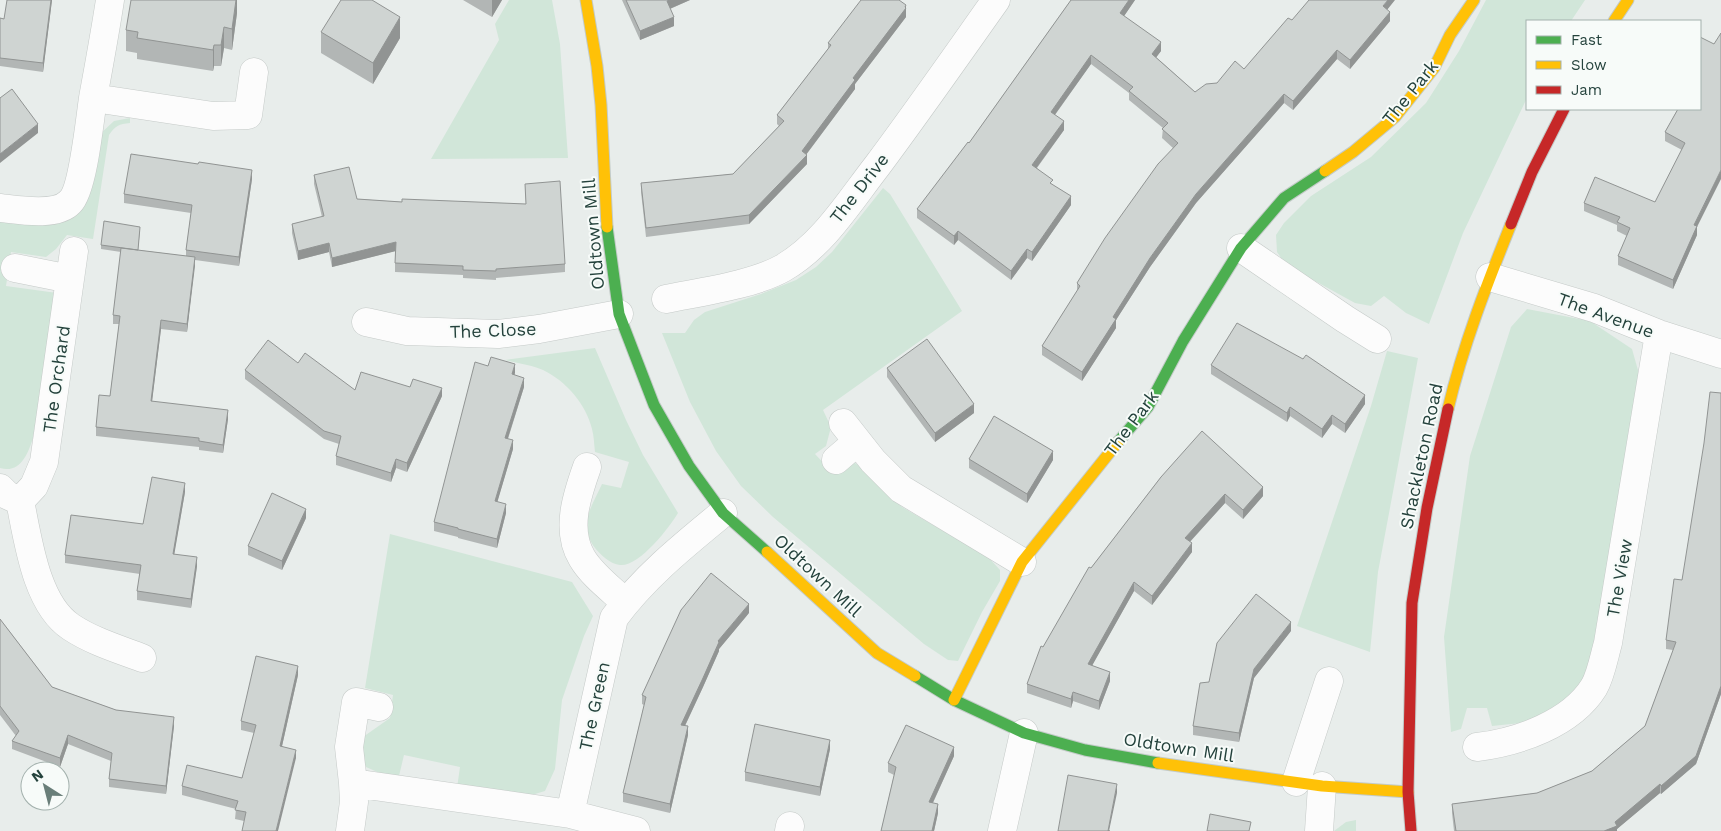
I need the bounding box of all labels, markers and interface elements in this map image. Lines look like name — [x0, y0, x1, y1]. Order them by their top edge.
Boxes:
legend — [1526, 20, 1701, 110]
text: Fast — [1571, 31, 1603, 49]
street label: The Park — [1378, 56, 1442, 128]
text: Slow — [1571, 56, 1607, 74]
text: Jam — [1571, 81, 1602, 99]
street label: The Drive — [825, 149, 893, 227]
street label: Oldtown Mill — [578, 177, 608, 291]
street label: The Avenue — [1555, 288, 1657, 342]
street label: The Close — [449, 318, 537, 342]
street label: The Orchard — [38, 324, 74, 434]
street label: Shackleton Road — [1395, 381, 1447, 531]
street label: The Park — [1099, 386, 1163, 460]
street label: Oldtown Mill — [770, 529, 866, 621]
street label: The View — [1602, 537, 1636, 619]
street label: The Green — [574, 660, 614, 752]
street label: Oldtown Mill — [1122, 728, 1236, 766]
north arrow — [20, 761, 70, 811]
text: N — [28, 766, 46, 785]

